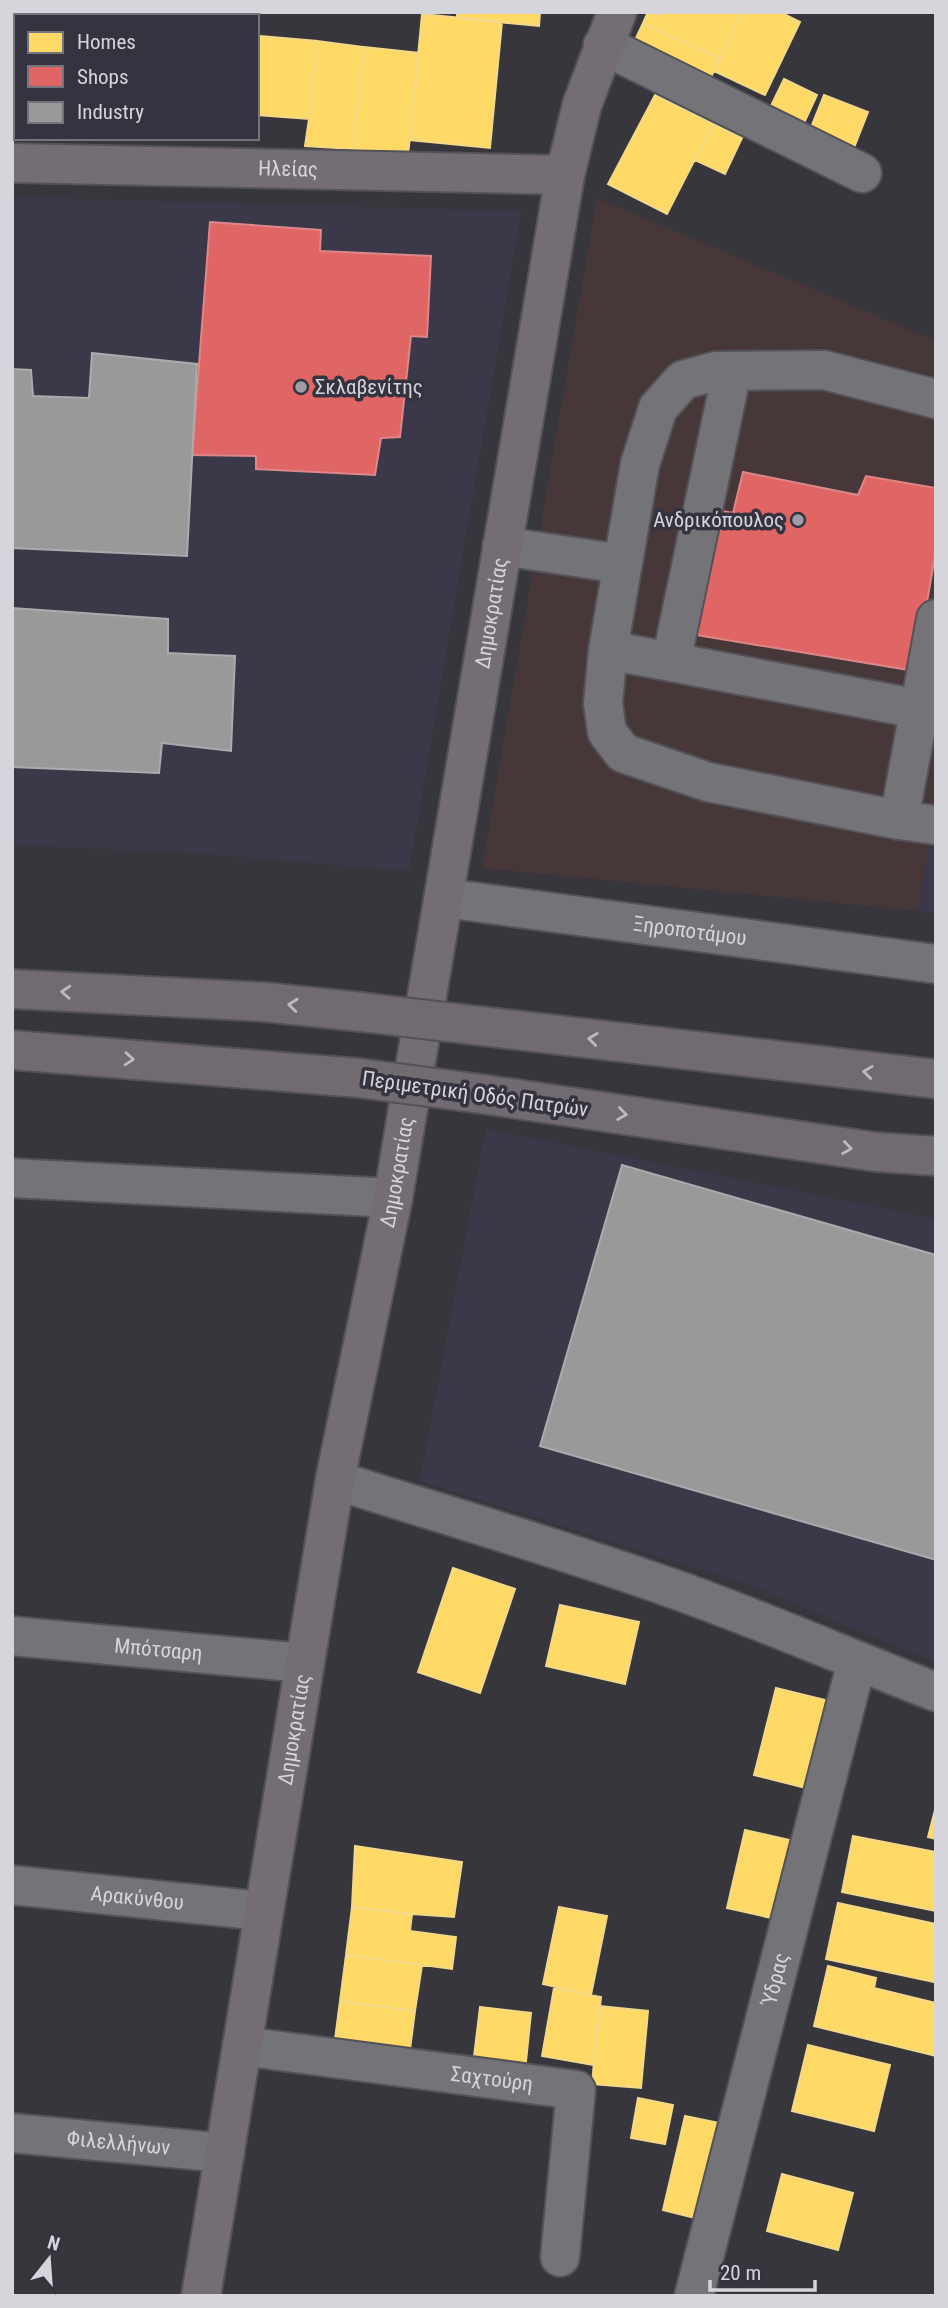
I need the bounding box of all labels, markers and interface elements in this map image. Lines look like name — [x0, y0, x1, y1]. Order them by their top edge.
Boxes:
legend — [14, 14, 259, 140]
text: Homes — [77, 30, 136, 54]
text: Shops — [77, 65, 129, 89]
text: Industry — [77, 100, 144, 124]
street label: Ηλείας — [258, 156, 318, 182]
place label: Σκλαβενίτης — [315, 375, 423, 399]
marker: Σκλαβενίτης — [293, 379, 309, 395]
place label: Ανδρικόπουλος — [653, 508, 784, 532]
marker: Ανδρικόπουλος — [790, 512, 806, 528]
street label: Δημοκρατίας — [470, 556, 512, 670]
street label: Ξηροποτάμου — [632, 911, 748, 950]
one-way arrow — [60, 985, 71, 1000]
one-way arrow — [287, 998, 299, 1013]
one-way arrow — [588, 1032, 599, 1047]
one-way arrow — [124, 1051, 135, 1066]
one-way arrow — [862, 1064, 874, 1079]
street label: Περιμετρική Οδός Πατρών — [360, 1066, 590, 1122]
one-way arrow — [616, 1107, 628, 1122]
street label: Δημοκρατίας — [375, 1115, 418, 1230]
one-way arrow — [841, 1140, 853, 1155]
street label: Μπότσαρη — [113, 1634, 204, 1666]
street label: Δημοκρατίας — [273, 1672, 315, 1787]
street label: Αρακύνθου — [90, 1881, 185, 1915]
street label: Ύδρας — [757, 1951, 794, 2010]
street label: Σαχτούρη — [449, 2062, 534, 2096]
street label: Φιλελλήνων — [66, 2126, 171, 2160]
north arrow — [14, 2224, 84, 2294]
text: N — [45, 2231, 63, 2256]
scale bar — [710, 2248, 815, 2292]
text: 20 m — [720, 2261, 761, 2285]

